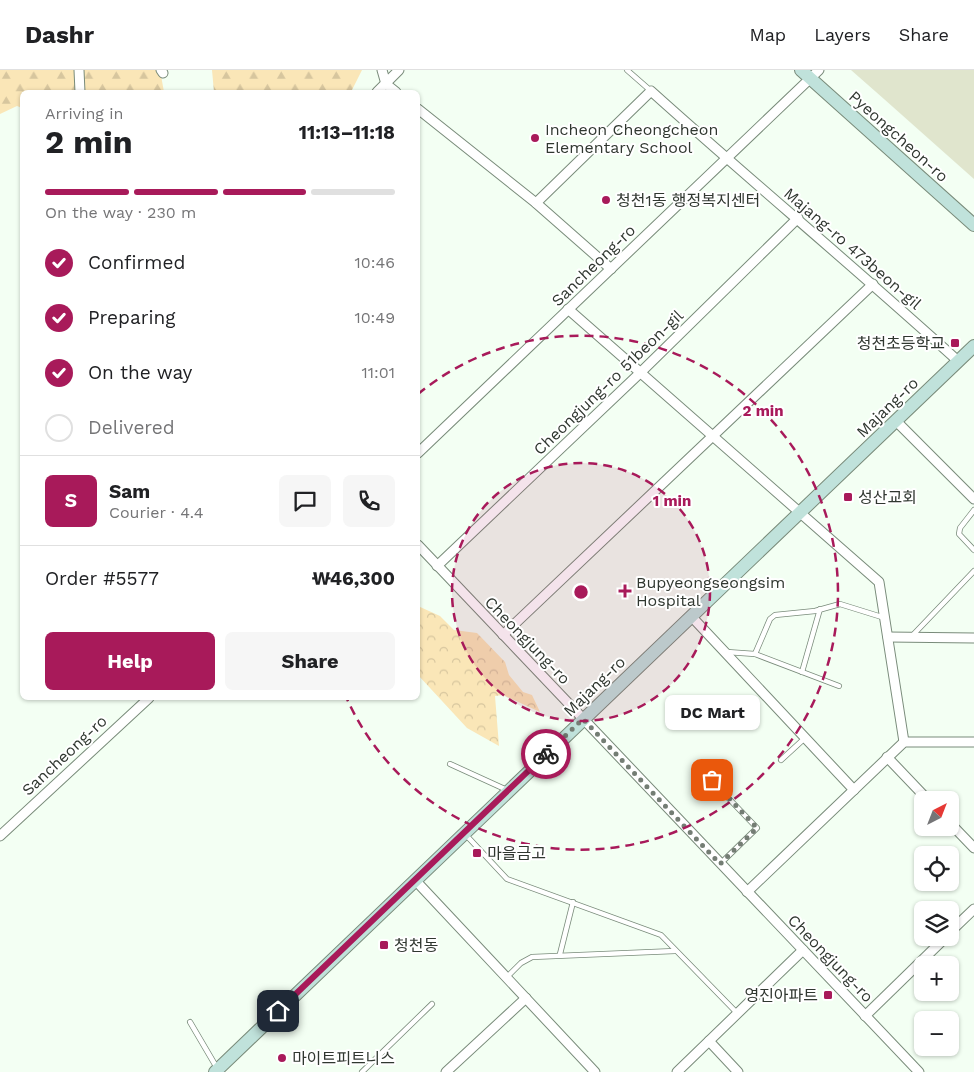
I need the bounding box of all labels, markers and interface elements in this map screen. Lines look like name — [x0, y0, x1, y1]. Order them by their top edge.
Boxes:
text: Dashr — [25, 21, 94, 49]
text: Map — [749, 24, 786, 45]
text: Layers — [814, 24, 871, 45]
text: Share — [899, 24, 949, 45]
street label: Pyeongcheon-ro — [845, 87, 952, 186]
text: Arriving in — [45, 104, 123, 123]
place label: Incheon Cheongcheon Elementary School — [545, 120, 718, 157]
text: 11:13–11:18 — [299, 121, 395, 144]
text: 2 min — [45, 123, 133, 161]
marker: Incheon Cheongcheon Elementary School — [529, 132, 541, 144]
street label: Majang-ro 473beon-gil — [780, 184, 925, 313]
place label: 청천1동 행정복지센터 — [616, 191, 760, 210]
marker: 청천1동 행정복지센터 — [600, 194, 612, 206]
text: On the way · 230 m — [45, 203, 196, 222]
street label: Sancheong-ro — [547, 221, 639, 310]
icon: check — [45, 249, 73, 277]
text: Confirmed — [88, 251, 185, 274]
text: 10:46 — [355, 253, 395, 272]
icon: check — [45, 304, 73, 332]
text: Preparing — [88, 306, 175, 329]
street label: Cheongjung-ro 51beon-gil — [530, 306, 687, 459]
text: 10:49 — [354, 308, 395, 327]
place label: 청천초등학교 — [857, 334, 945, 353]
marker: 청천초등학교 — [949, 337, 961, 349]
icon: check — [45, 359, 73, 387]
text: On the way — [88, 361, 192, 384]
text: 11:01 — [362, 363, 395, 382]
street label: Majang-ro — [853, 373, 922, 441]
text: 2 min — [742, 402, 784, 420]
text: Delivered — [88, 416, 175, 439]
button: chat — [279, 475, 331, 527]
button: phone — [343, 475, 395, 527]
text: Sam — [109, 480, 150, 503]
place label: 성산교회 — [858, 488, 917, 507]
text: S — [65, 489, 77, 512]
marker: 성산교회 — [842, 491, 854, 503]
text: 1 min — [653, 492, 691, 510]
text: Courier · 4.4 — [109, 503, 204, 522]
text: Order #5577 — [45, 567, 159, 590]
text: ₩46,300 — [312, 567, 395, 590]
place label: Bupyeongseongsim Hospital — [636, 573, 785, 610]
centre of rings — [572, 583, 590, 601]
marker: Bupyeongseongsim Hospital — [618, 584, 632, 598]
street label: Cheongjung-ro — [481, 592, 574, 688]
button: Help — [45, 632, 215, 690]
button: Share — [225, 632, 395, 690]
street label: Majang-ro — [560, 652, 629, 720]
callout: DC Mart — [664, 695, 760, 730]
text: DC Mart — [680, 703, 745, 722]
street label: Sancheong-ro — [18, 711, 111, 800]
courier — [521, 729, 571, 779]
icon: bike — [532, 740, 560, 768]
pin — [691, 759, 733, 801]
icon: bag — [698, 766, 726, 794]
north arrow — [914, 791, 959, 836]
map controls — [914, 791, 959, 1056]
place label: 마을금고 — [487, 844, 546, 863]
button: locate — [914, 846, 959, 891]
marker: 마을금고 — [471, 847, 483, 859]
button: layers — [914, 901, 959, 946]
street label: Cheongjung-ro — [784, 910, 877, 1006]
place label: 청천동 — [394, 936, 438, 955]
marker: 청천동 — [378, 939, 390, 951]
button: + — [914, 956, 959, 1001]
place label: 영진아파트 — [744, 986, 818, 1005]
marker: 영진아파트 — [822, 989, 834, 1001]
pin — [257, 990, 299, 1032]
icon: home — [264, 997, 292, 1025]
button: − — [914, 1011, 959, 1056]
place label: 마이트피트니스 — [292, 1049, 395, 1068]
marker: 마이트피트니스 — [276, 1052, 288, 1064]

